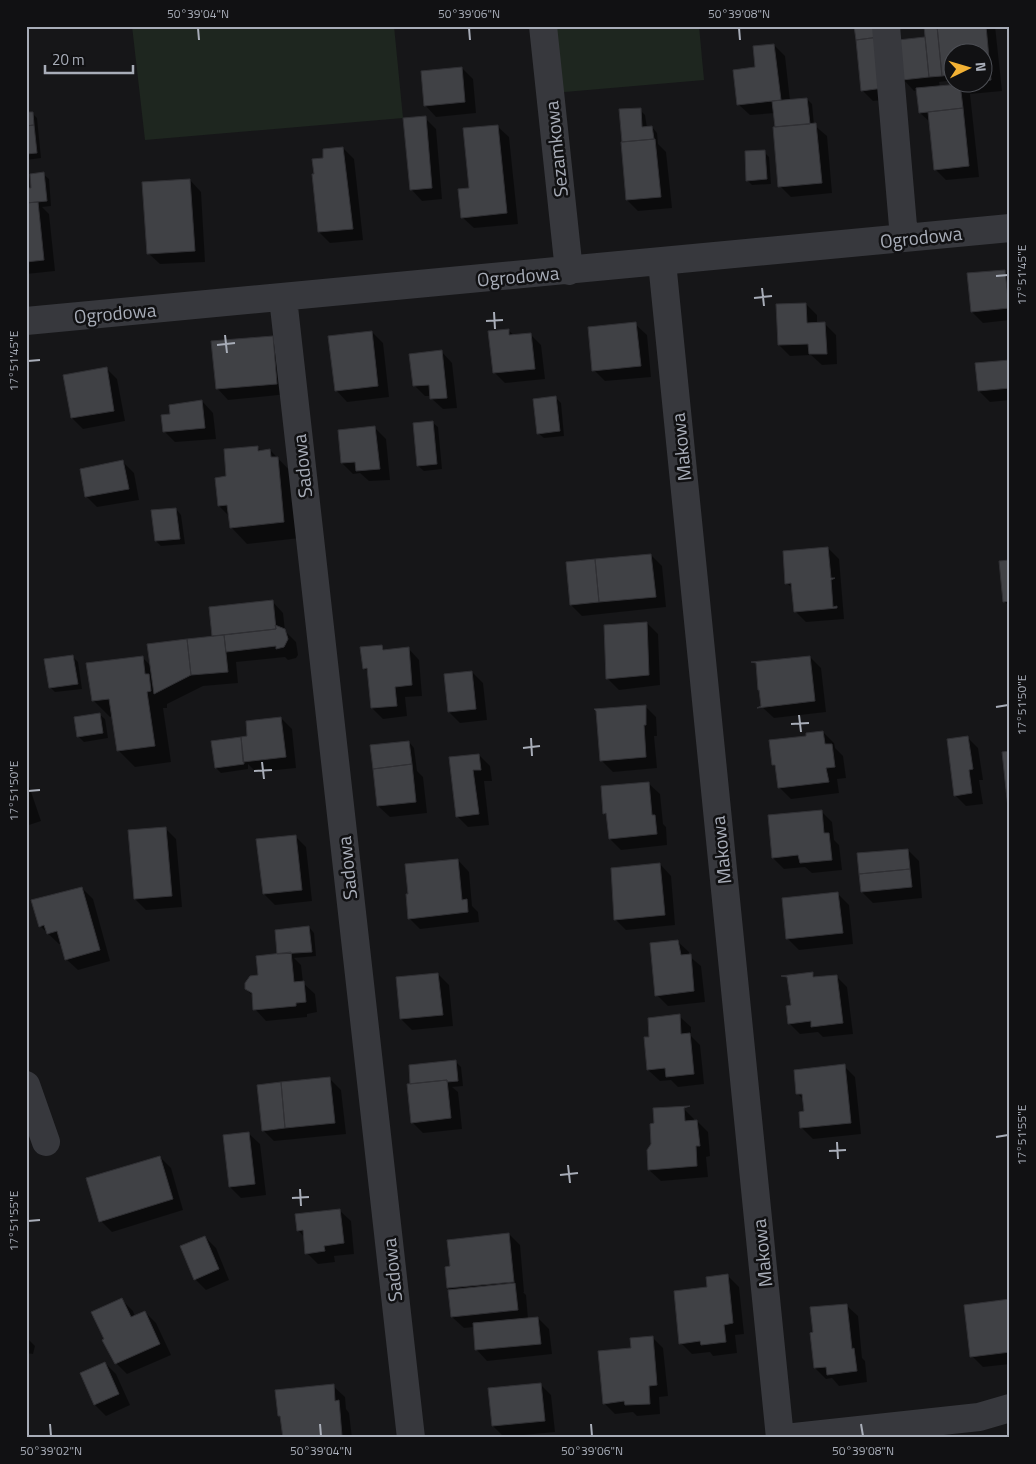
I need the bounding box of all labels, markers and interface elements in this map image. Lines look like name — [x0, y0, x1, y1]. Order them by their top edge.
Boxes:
text: 50°39'04"N — [167, 4, 229, 23]
text: 50°39'06"N — [438, 4, 500, 23]
text: 50°39'08"N — [708, 4, 770, 23]
scale bar — [45, 42, 132, 74]
north arrow — [944, 42, 994, 92]
text: 20 m — [52, 48, 85, 71]
text: N — [971, 61, 992, 73]
street label: Sezamkowa — [536, 99, 575, 199]
street label: Ogrodowa — [878, 218, 964, 255]
text: 17°51'45"E — [1012, 244, 1031, 305]
street label: Ogrodowa — [476, 257, 561, 294]
street label: Ogrodowa — [73, 294, 158, 331]
text: 17°51'45"E — [4, 330, 23, 391]
street label: Makowa — [662, 411, 698, 482]
street label: Sadowa — [284, 432, 319, 499]
text: 17°51'50"E — [1012, 674, 1031, 735]
text: 17°51'50"E — [4, 760, 23, 821]
street label: Makowa — [702, 814, 738, 885]
street label: Sadowa — [329, 834, 364, 901]
text: 17°51'55"E — [1012, 1104, 1031, 1165]
text: 17°51'55"E — [4, 1190, 23, 1251]
street label: Makowa — [743, 1217, 779, 1288]
street label: Sadowa — [374, 1236, 409, 1303]
text: 50°39'02"N — [20, 1441, 82, 1460]
text: 50°39'04"N — [290, 1441, 352, 1460]
text: 50°39'06"N — [561, 1441, 623, 1460]
text: 50°39'08"N — [832, 1441, 894, 1460]

